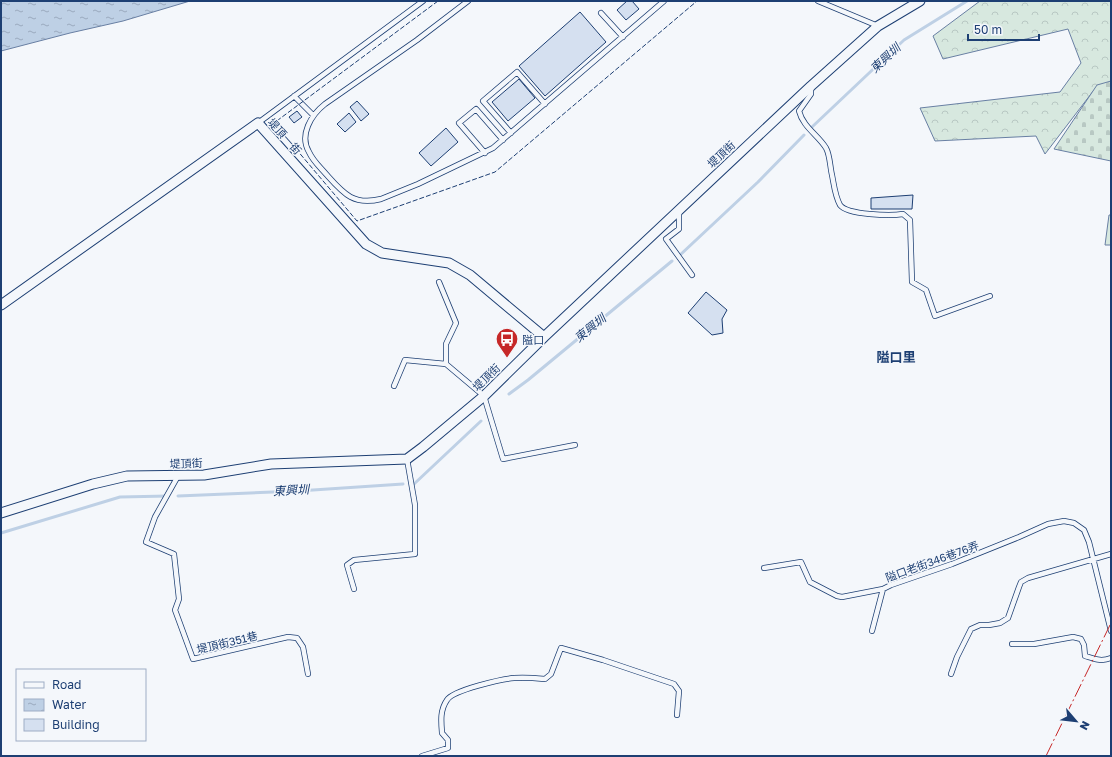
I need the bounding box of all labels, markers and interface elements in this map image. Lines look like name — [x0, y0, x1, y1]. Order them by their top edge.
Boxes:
scale bar — [968, 16, 1039, 42]
text: 50 m — [974, 22, 1002, 37]
water label: 東興圳 — [867, 39, 905, 76]
street label: 堤頂一街 — [265, 115, 305, 157]
street label: 堤頂街 — [704, 138, 738, 170]
water label: 東興圳 — [571, 310, 610, 345]
bus stop icon: 隘口 — [494, 326, 520, 359]
place label: 隘口 — [522, 333, 544, 346]
district label: 隘口里 — [876, 349, 916, 365]
street label: 堤頂街 — [470, 361, 502, 393]
street label: 堤頂街 — [169, 456, 203, 470]
water label: 東興圳 — [273, 481, 311, 498]
street label: 隘口老街346巷76弄 — [884, 538, 980, 584]
street label: 堤頂街351巷 — [195, 629, 259, 655]
legend — [16, 669, 146, 741]
text: Road — [52, 677, 81, 692]
text: Water — [52, 697, 86, 712]
north arrow — [1056, 701, 1096, 741]
text: Building — [52, 717, 100, 732]
text: N — [1078, 719, 1093, 733]

